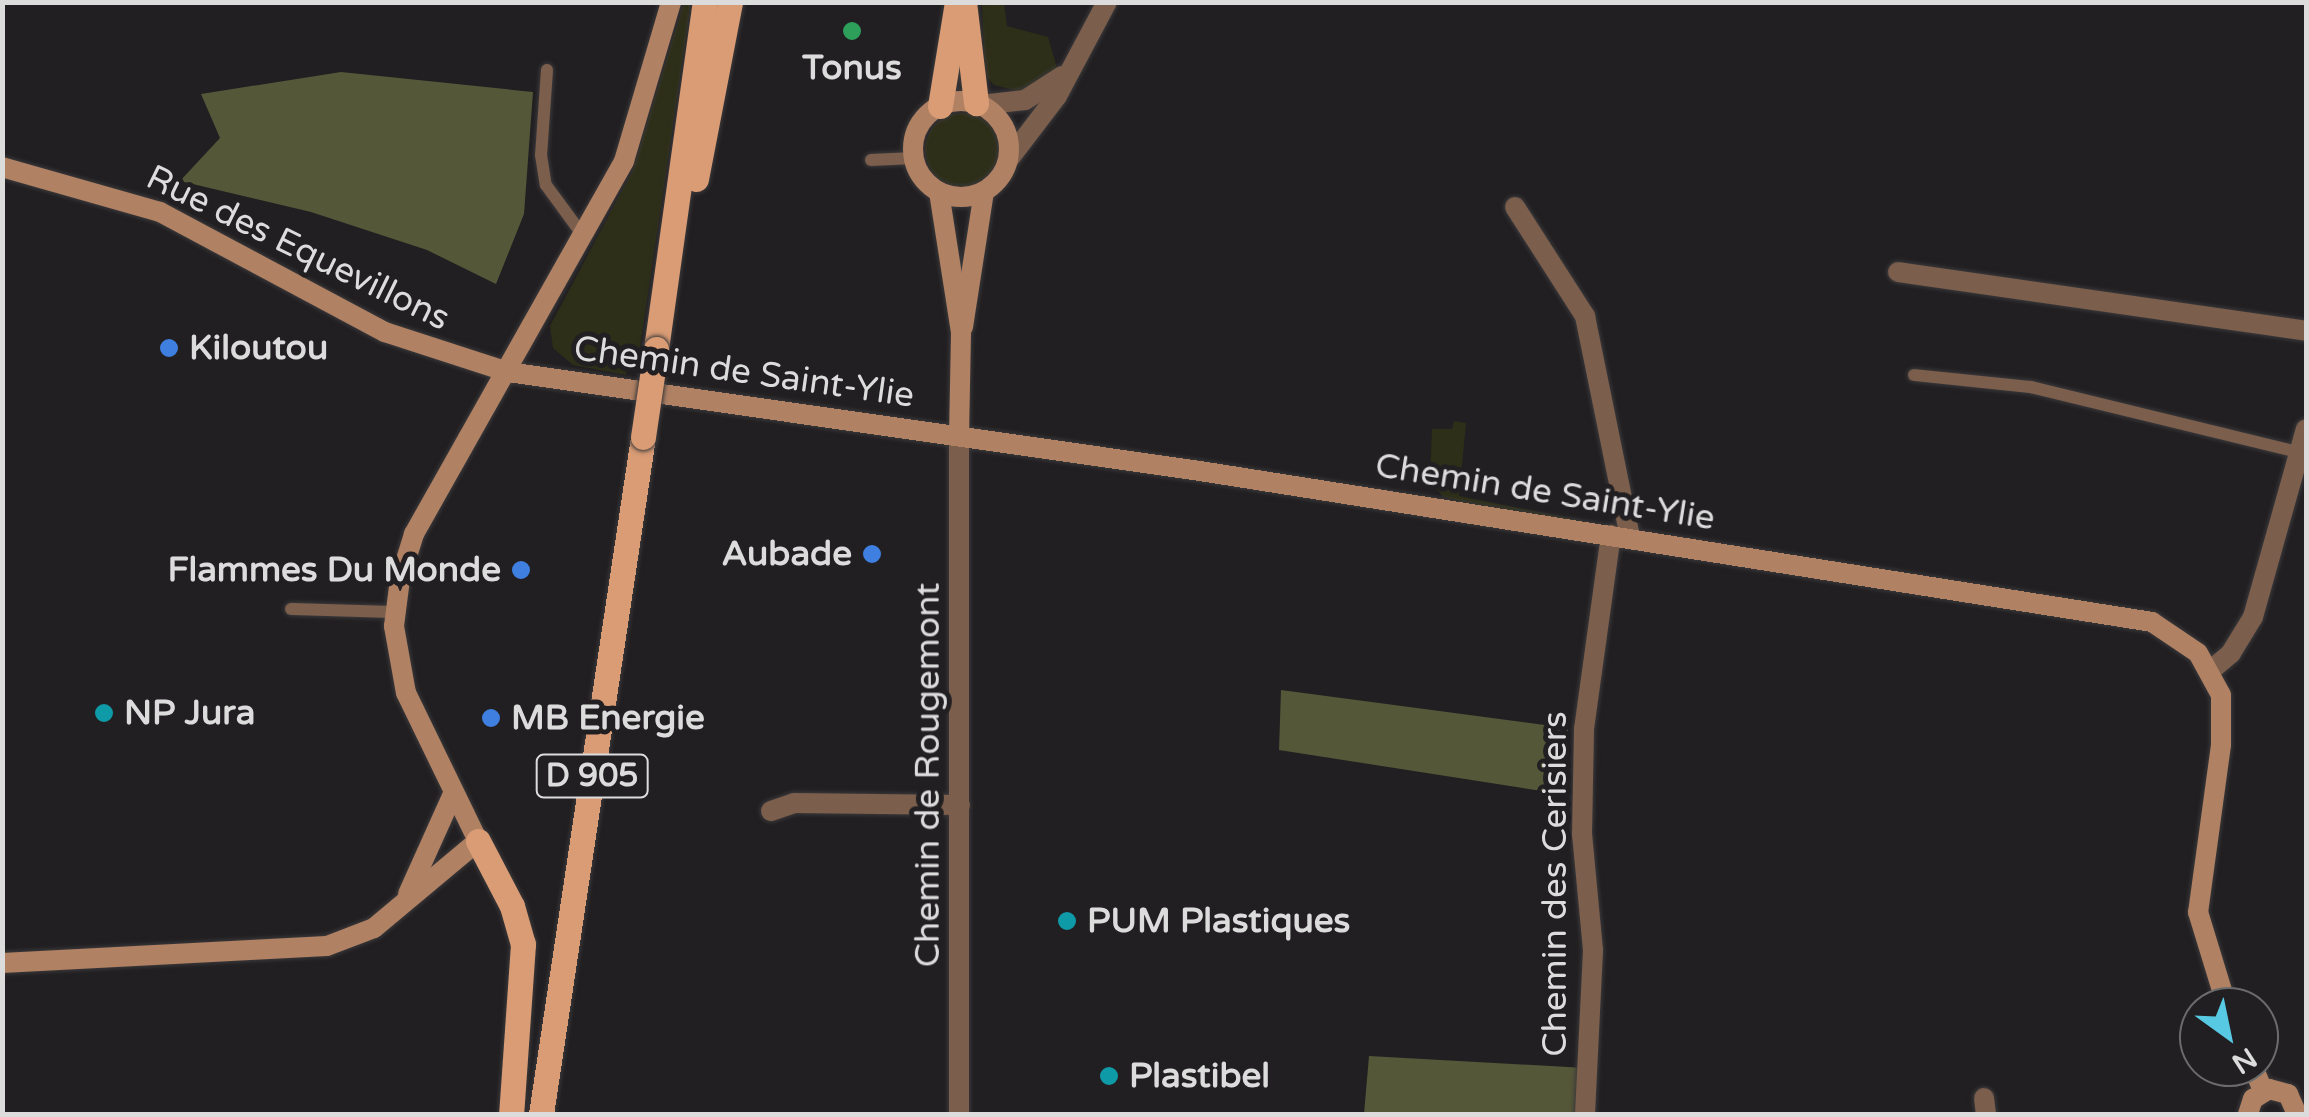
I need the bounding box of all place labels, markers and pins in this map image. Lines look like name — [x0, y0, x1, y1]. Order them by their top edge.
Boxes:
marker: Tonus — [841, 20, 863, 42]
place label: Tonus — [802, 47, 902, 89]
place label: Kiloutou — [189, 327, 328, 369]
marker: Kiloutou — [158, 337, 180, 359]
place label: Aubade — [721, 533, 852, 575]
marker: Aubade — [861, 543, 883, 565]
place label: Flammes Du Monde — [167, 549, 501, 591]
marker: Flammes Du Monde — [510, 559, 532, 581]
place label: NP Jura — [124, 692, 255, 734]
place label: MB Energie — [511, 697, 705, 739]
marker: NP Jura — [93, 702, 115, 724]
marker: MB Energie — [480, 707, 502, 729]
place label: PUM Plastiques — [1087, 900, 1350, 942]
marker: PUM Plastiques — [1056, 910, 1078, 932]
place label: Plastibel — [1129, 1055, 1270, 1097]
marker: Plastibel — [1098, 1065, 1120, 1087]

